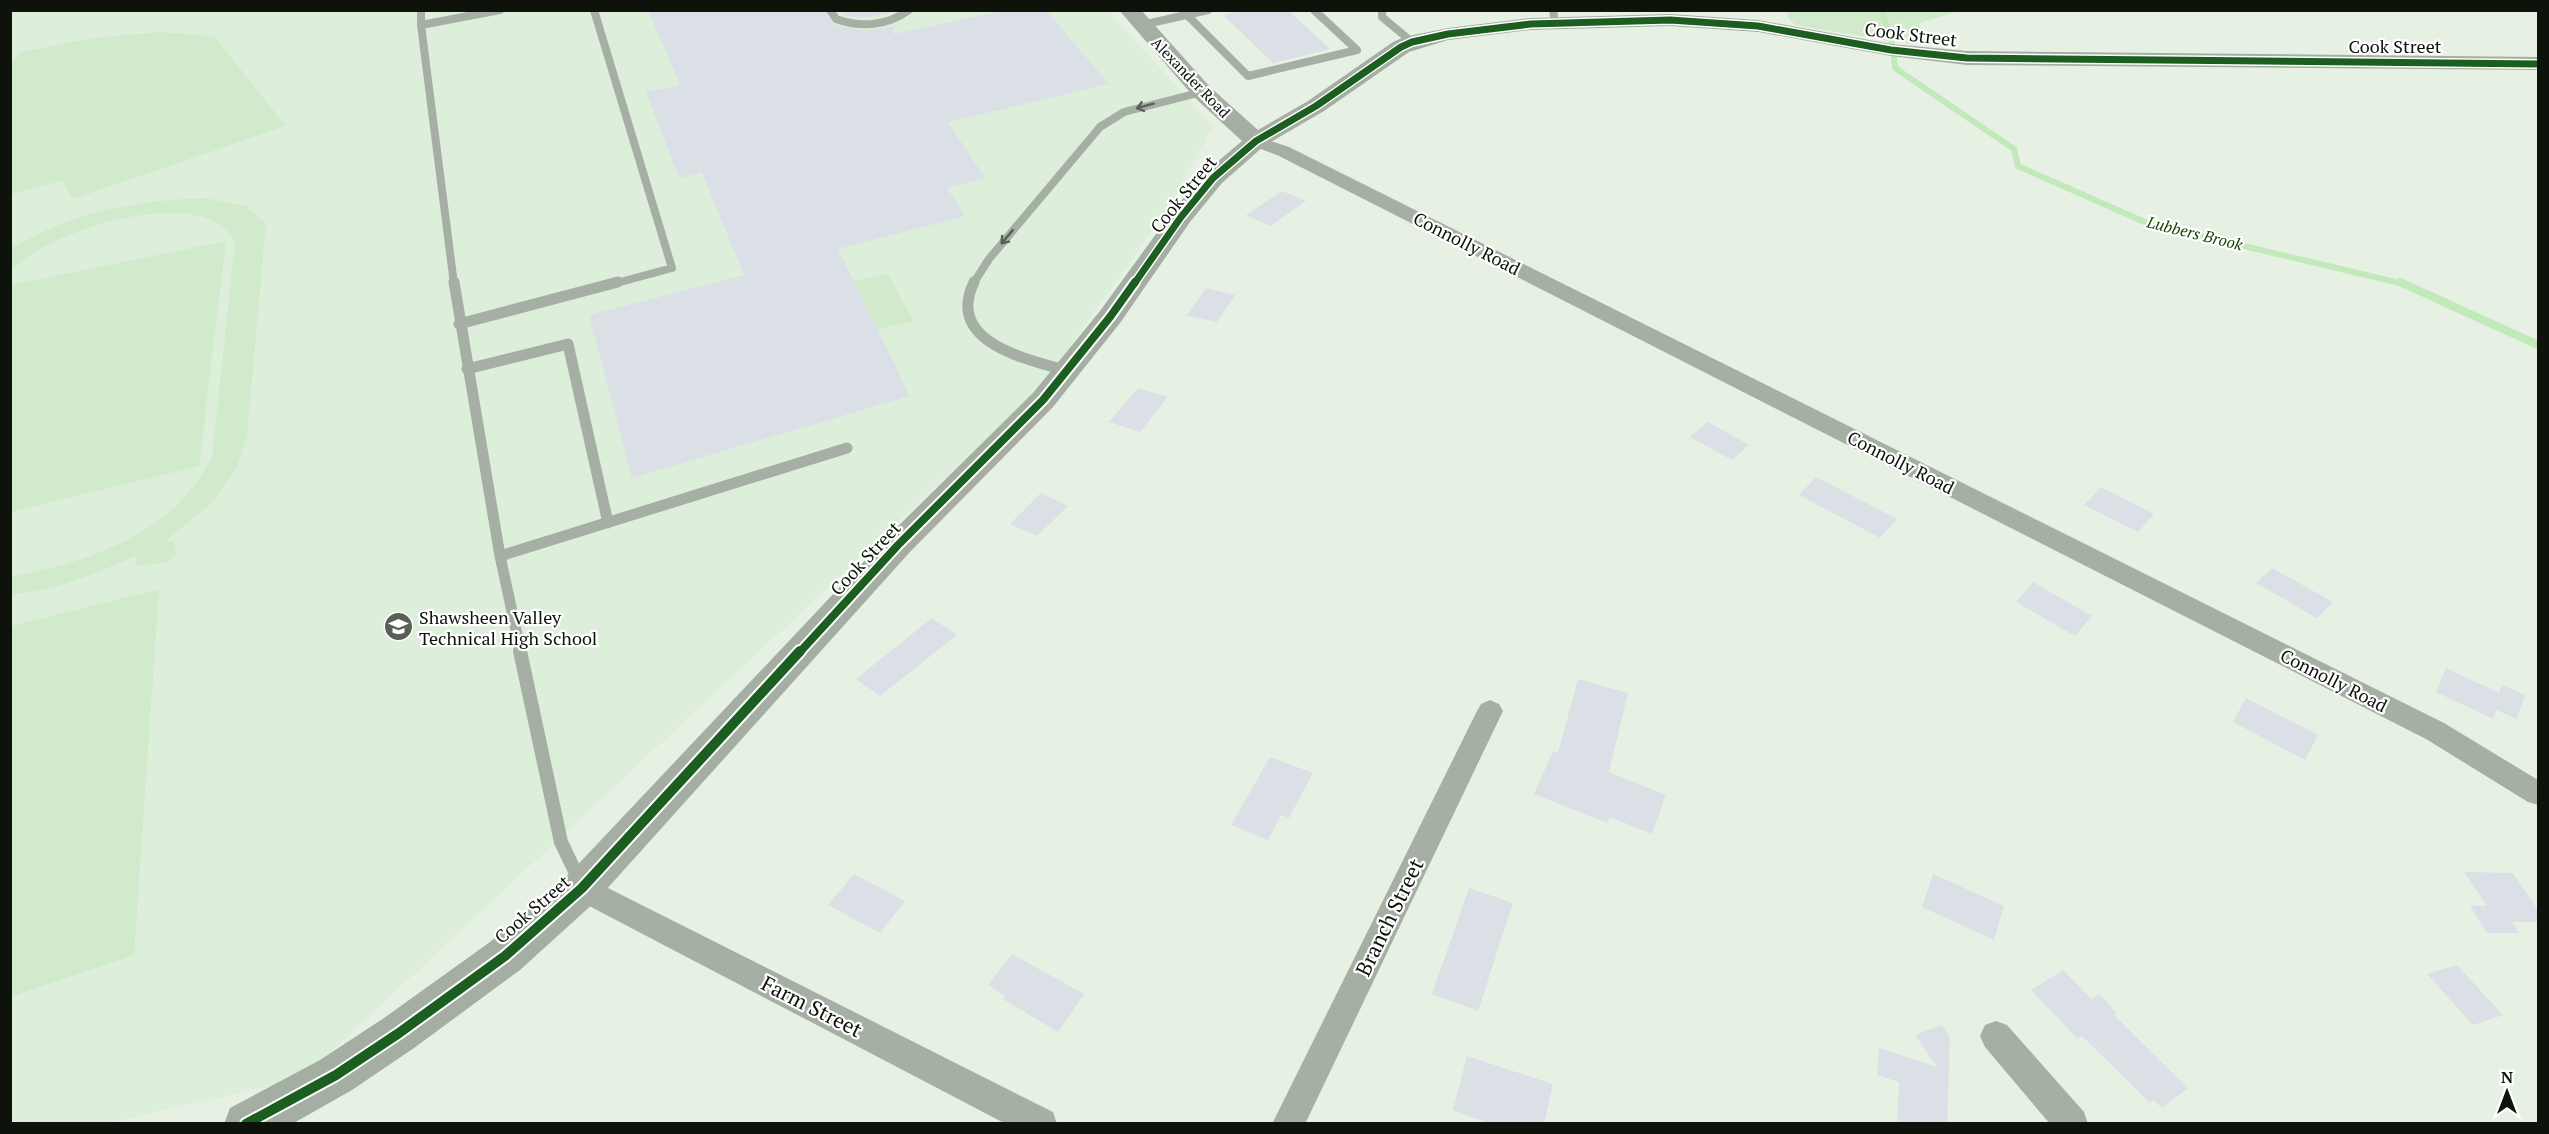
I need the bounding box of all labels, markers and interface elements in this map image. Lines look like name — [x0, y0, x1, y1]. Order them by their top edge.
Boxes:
street label: Cook Street — [1864, 16, 1959, 52]
street label: Alexander Road — [1147, 32, 1235, 122]
street label: Cook Street — [2349, 34, 2442, 58]
one-way arrow — [1136, 101, 1155, 112]
street label: Cook Street — [1144, 150, 1222, 238]
street label: Connolly Road — [1409, 206, 1525, 280]
water label: Lubbers Brook — [2144, 210, 2245, 256]
one-way arrow — [1000, 229, 1013, 245]
street label: Connolly Road — [1843, 425, 1959, 499]
street label: Cook Street — [825, 516, 906, 600]
place label: Shawsheen Valley Technical High School — [419, 605, 597, 650]
school or university icon: Shawsheen Valley Technical High School — [382, 611, 414, 643]
street label: Connolly Road — [2276, 643, 2392, 717]
street label: Branch Street — [1349, 853, 1430, 980]
street label: Cook Street — [489, 869, 575, 948]
street label: Farm Street — [757, 969, 867, 1043]
north arrow — [2477, 1062, 2537, 1122]
text: N — [2501, 1066, 2513, 1088]

